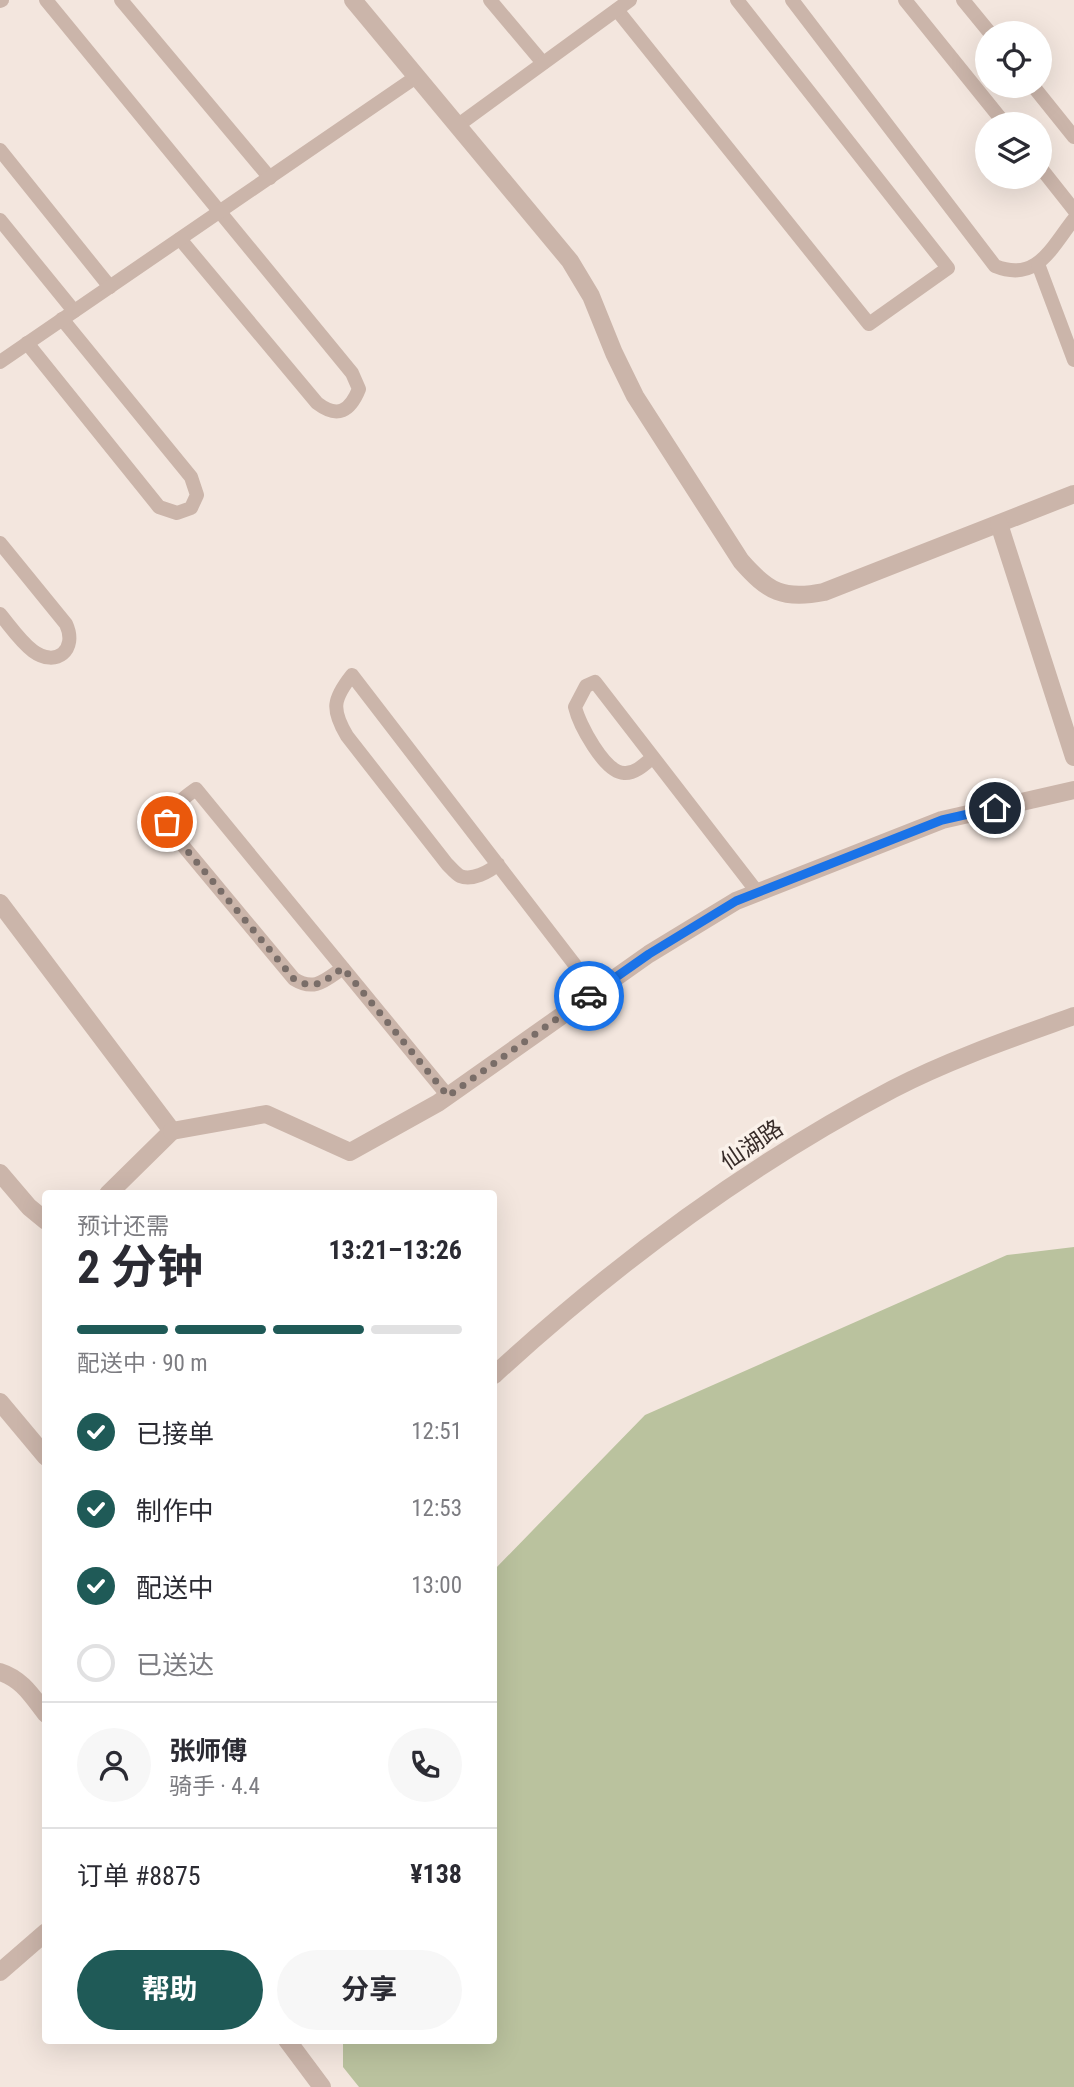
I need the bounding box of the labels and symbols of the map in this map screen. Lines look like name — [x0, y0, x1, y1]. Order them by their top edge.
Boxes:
pin — [965, 778, 1025, 838]
pin — [137, 792, 197, 852]
courier — [554, 961, 624, 1031]
street label: 仙湖路 — [716, 1115, 788, 1175]

